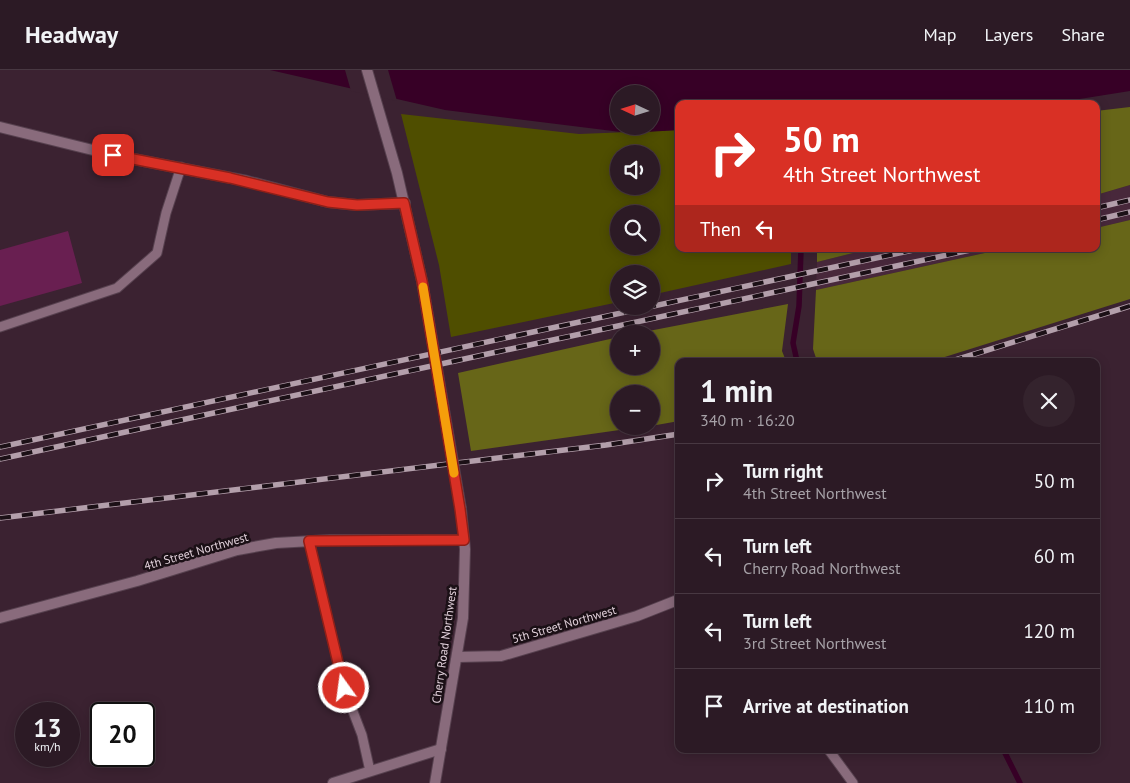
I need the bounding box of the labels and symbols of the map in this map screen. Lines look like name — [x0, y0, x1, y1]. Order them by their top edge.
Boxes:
north arrow — [610, 85, 660, 135]
pin — [92, 134, 134, 176]
street label: 4th Street Northwest — [142, 529, 250, 573]
street label: Cherry Road Northwest — [428, 585, 460, 705]
street label: 5th Street Northwest — [510, 602, 618, 646]
position arrow — [317, 661, 369, 713]
speed limit sign: 20 — [90, 702, 155, 767]

